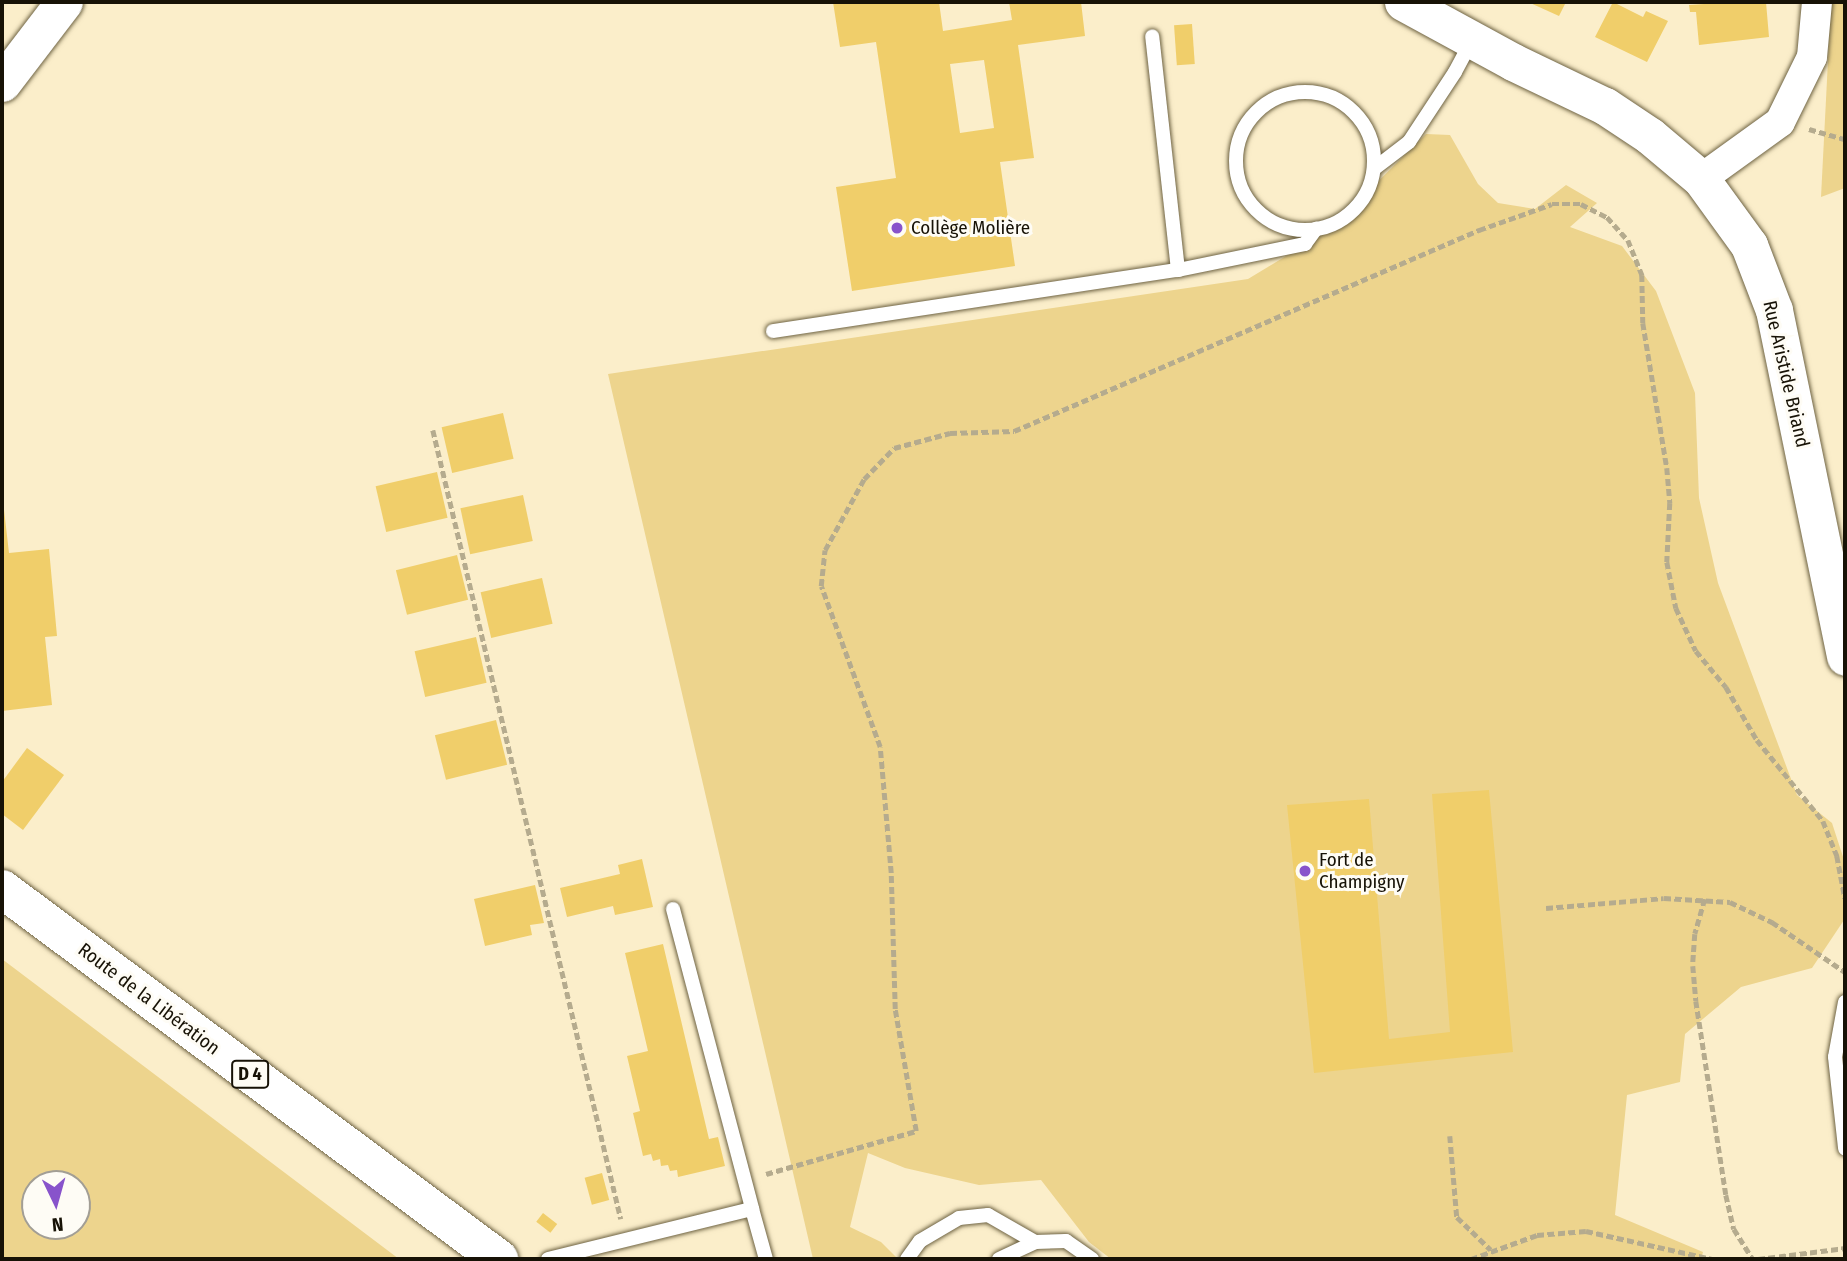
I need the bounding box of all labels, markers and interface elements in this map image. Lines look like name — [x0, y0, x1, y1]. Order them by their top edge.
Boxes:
place label: Collège Molière — [911, 217, 1030, 239]
marker: Collège Molière — [889, 220, 905, 236]
street label: Rue Aristide Briand — [1758, 298, 1814, 450]
place label: Fort de Champigny — [1319, 849, 1405, 893]
marker: Fort de Champigny — [1297, 863, 1313, 879]
street label: Route de la Libération — [74, 938, 224, 1060]
road number: D 4 — [231, 1059, 269, 1088]
north arrow — [21, 1170, 91, 1240]
text: N — [51, 1212, 64, 1236]

